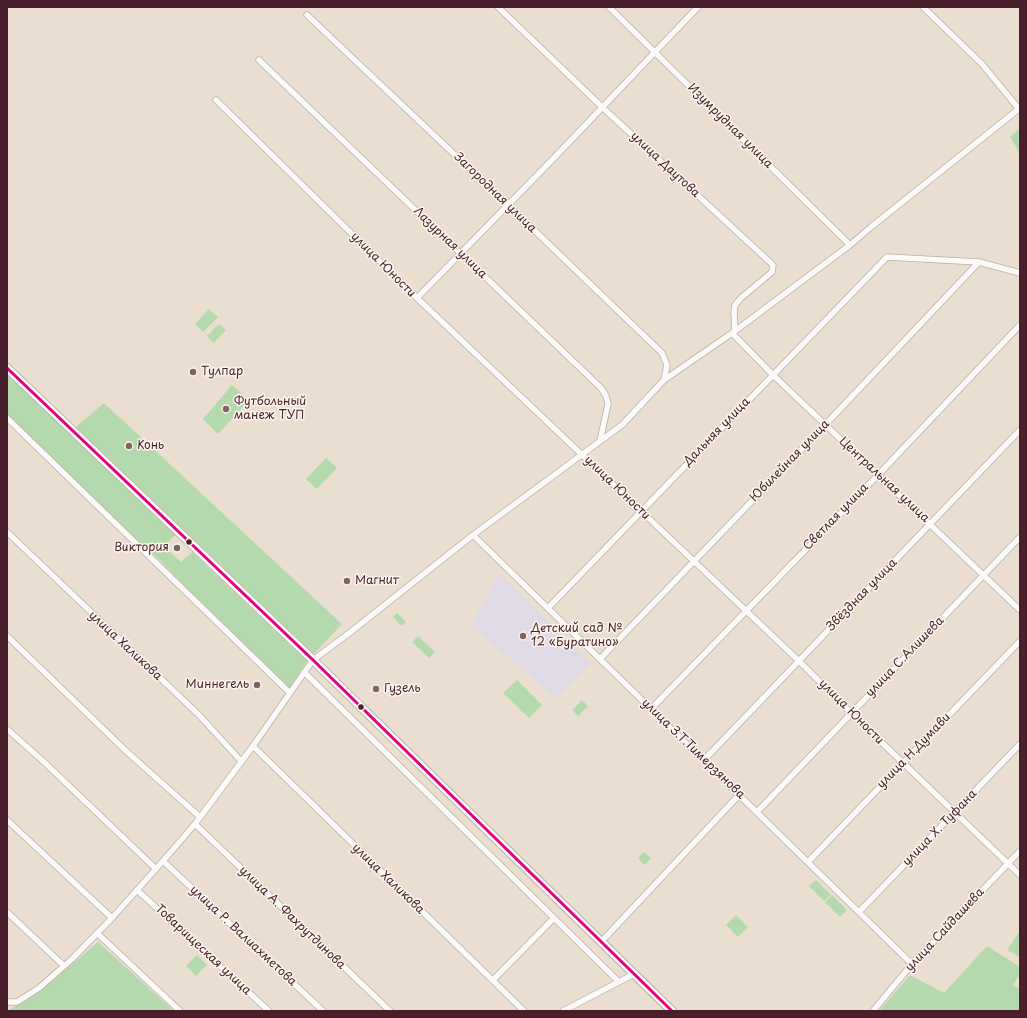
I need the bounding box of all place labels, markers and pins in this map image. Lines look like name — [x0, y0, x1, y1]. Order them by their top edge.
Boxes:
place label: Тулпар — [201, 365, 243, 379]
marker: Тулпар — [188, 367, 198, 377]
place label: Футбольный манеж ТУП — [234, 395, 306, 423]
marker: Футбольный манеж ТУП — [221, 404, 231, 414]
place label: Конь — [137, 439, 164, 453]
marker: Конь — [124, 441, 134, 451]
unlabelled marker — [184, 537, 194, 547]
place label: Виктория — [114, 541, 169, 555]
marker: Виктория — [172, 543, 182, 553]
place label: Магнит — [355, 574, 399, 588]
marker: Магнит — [342, 576, 352, 586]
place label: Детский сад № 12 «Буратино» — [531, 622, 622, 650]
marker: Детский сад № 12 «Буратино» — [518, 631, 528, 641]
place label: Миннегель — [186, 678, 249, 692]
marker: Миннегель — [252, 680, 262, 690]
place label: Гузель — [384, 682, 421, 696]
marker: Гузель — [371, 684, 381, 694]
unlabelled marker — [356, 702, 366, 712]

